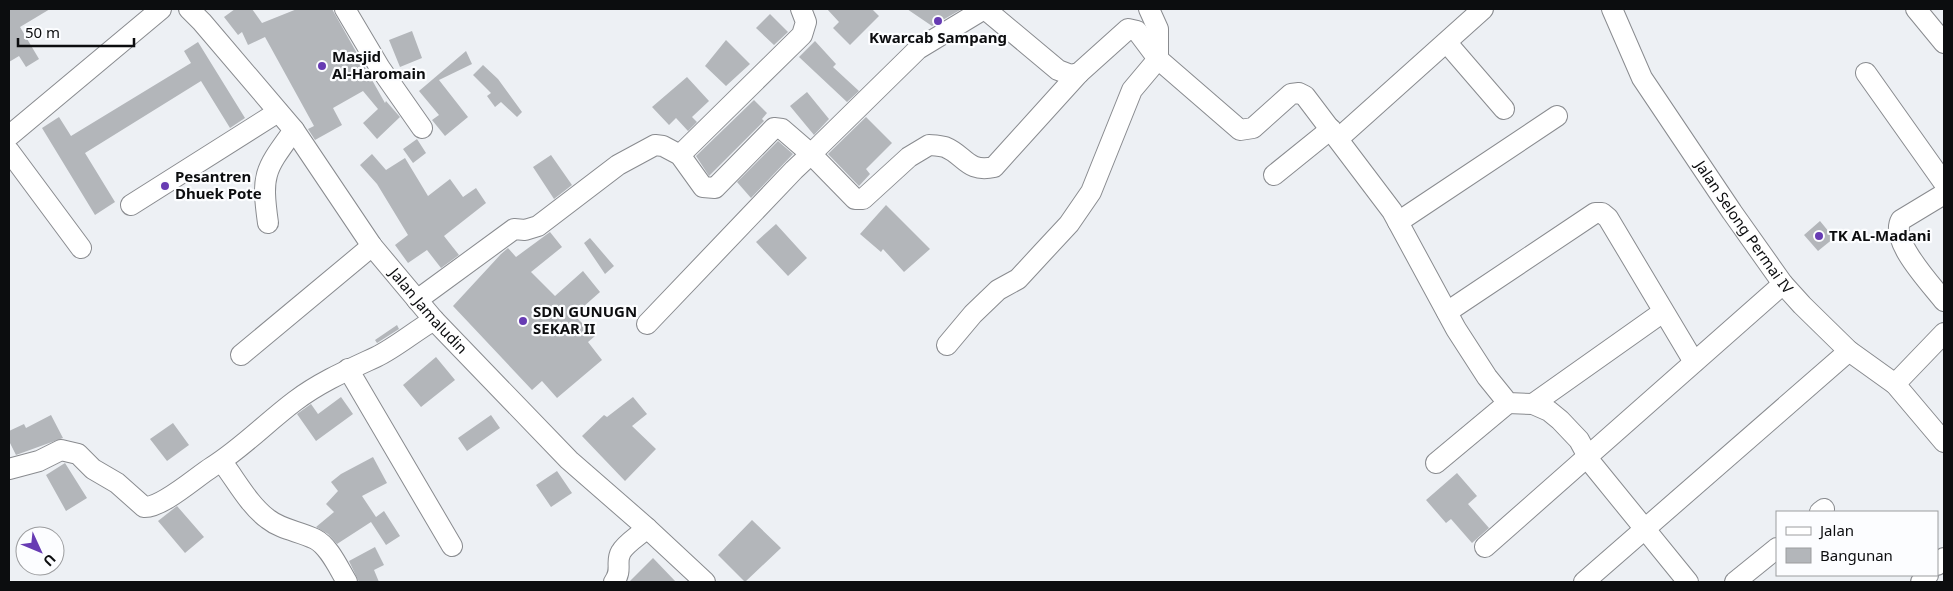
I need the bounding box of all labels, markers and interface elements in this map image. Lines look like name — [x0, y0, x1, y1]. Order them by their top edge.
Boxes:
scale bar — [18, 15, 134, 47]
marker: Kwarcab Sampang — [932, 15, 944, 27]
text: 50 m — [25, 22, 60, 42]
place label: Kwarcab Sampang — [869, 27, 1007, 47]
place label: Masjid Al-Haromain — [332, 46, 426, 83]
marker: Masjid Al-Haromain — [316, 60, 328, 72]
street label: Jalan Selong Permai IV — [1690, 155, 1798, 298]
place label: Pesantren Dhuek Pote — [175, 166, 262, 203]
marker: Pesantren Dhuek Pote — [159, 180, 171, 192]
place label: TK AL-Madani — [1829, 225, 1931, 245]
marker: TK AL-Madani — [1813, 230, 1825, 242]
street label: Jalan Jamaludin — [384, 262, 472, 358]
place label: SDN GUNUGN SEKAR II — [533, 301, 637, 338]
marker: SDN GUNUGN SEKAR II — [517, 315, 529, 327]
legend — [1776, 511, 1938, 576]
text: Jalan — [1818, 520, 1854, 540]
north arrow — [15, 526, 65, 576]
text: Bangunan — [1820, 545, 1893, 565]
text: U — [39, 550, 60, 571]

